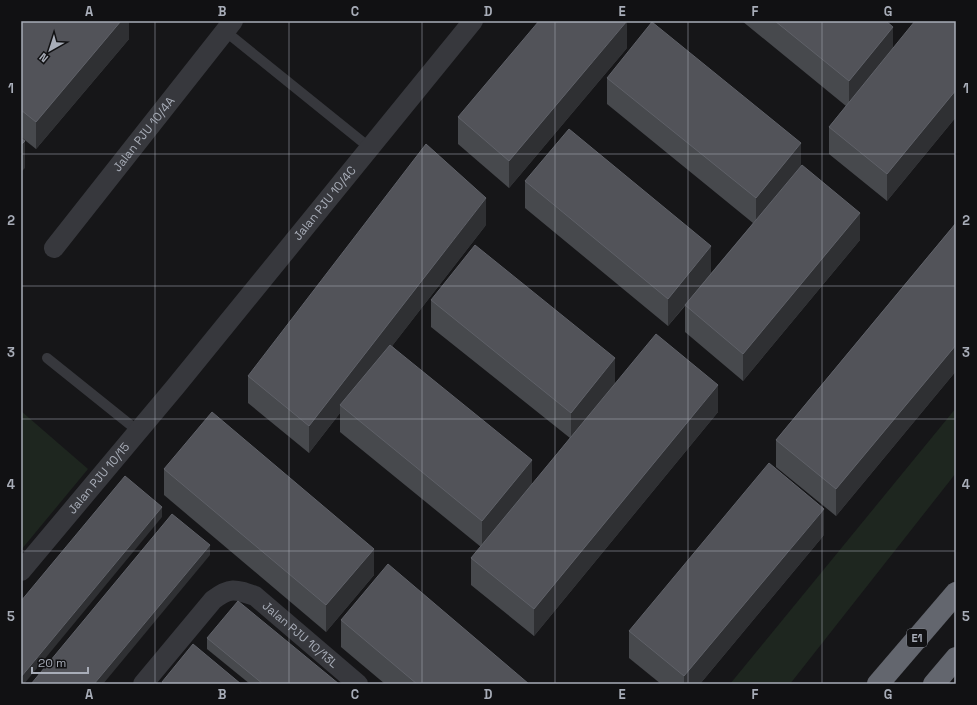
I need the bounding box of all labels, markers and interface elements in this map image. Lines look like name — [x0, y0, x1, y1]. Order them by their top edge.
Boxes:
text: A — [85, 3, 94, 20]
text: B — [218, 3, 227, 20]
text: C — [351, 3, 359, 20]
text: D — [484, 3, 493, 20]
text: E — [618, 3, 626, 20]
text: F — [752, 3, 759, 20]
text: G — [884, 3, 892, 20]
north arrow — [30, 30, 70, 70]
text: N — [36, 50, 51, 66]
text: 1 — [8, 80, 14, 97]
text: 1 — [963, 80, 969, 97]
street label: Jalan PJU 10/4A — [109, 93, 179, 175]
street label: Jalan PJU 10/4C — [290, 163, 360, 244]
text: 2 — [7, 212, 15, 229]
text: 2 — [962, 212, 970, 229]
text: 3 — [7, 344, 15, 361]
text: 3 — [962, 344, 970, 361]
street label: Jalan PJU 10/15 — [64, 439, 133, 517]
text: 4 — [7, 476, 15, 493]
text: 4 — [962, 476, 970, 493]
street label: Jalan PJU 10/13L — [259, 598, 342, 672]
text: 5 — [7, 608, 15, 625]
text: 5 — [962, 608, 970, 625]
road number: E1 — [907, 629, 927, 647]
scale bar — [32, 649, 88, 675]
text: 20 m — [38, 655, 66, 671]
text: A — [85, 686, 94, 703]
text: B — [218, 686, 227, 703]
text: C — [351, 686, 359, 703]
text: D — [484, 686, 493, 703]
text: E — [618, 686, 626, 703]
text: F — [752, 686, 759, 703]
text: G — [884, 686, 892, 703]

